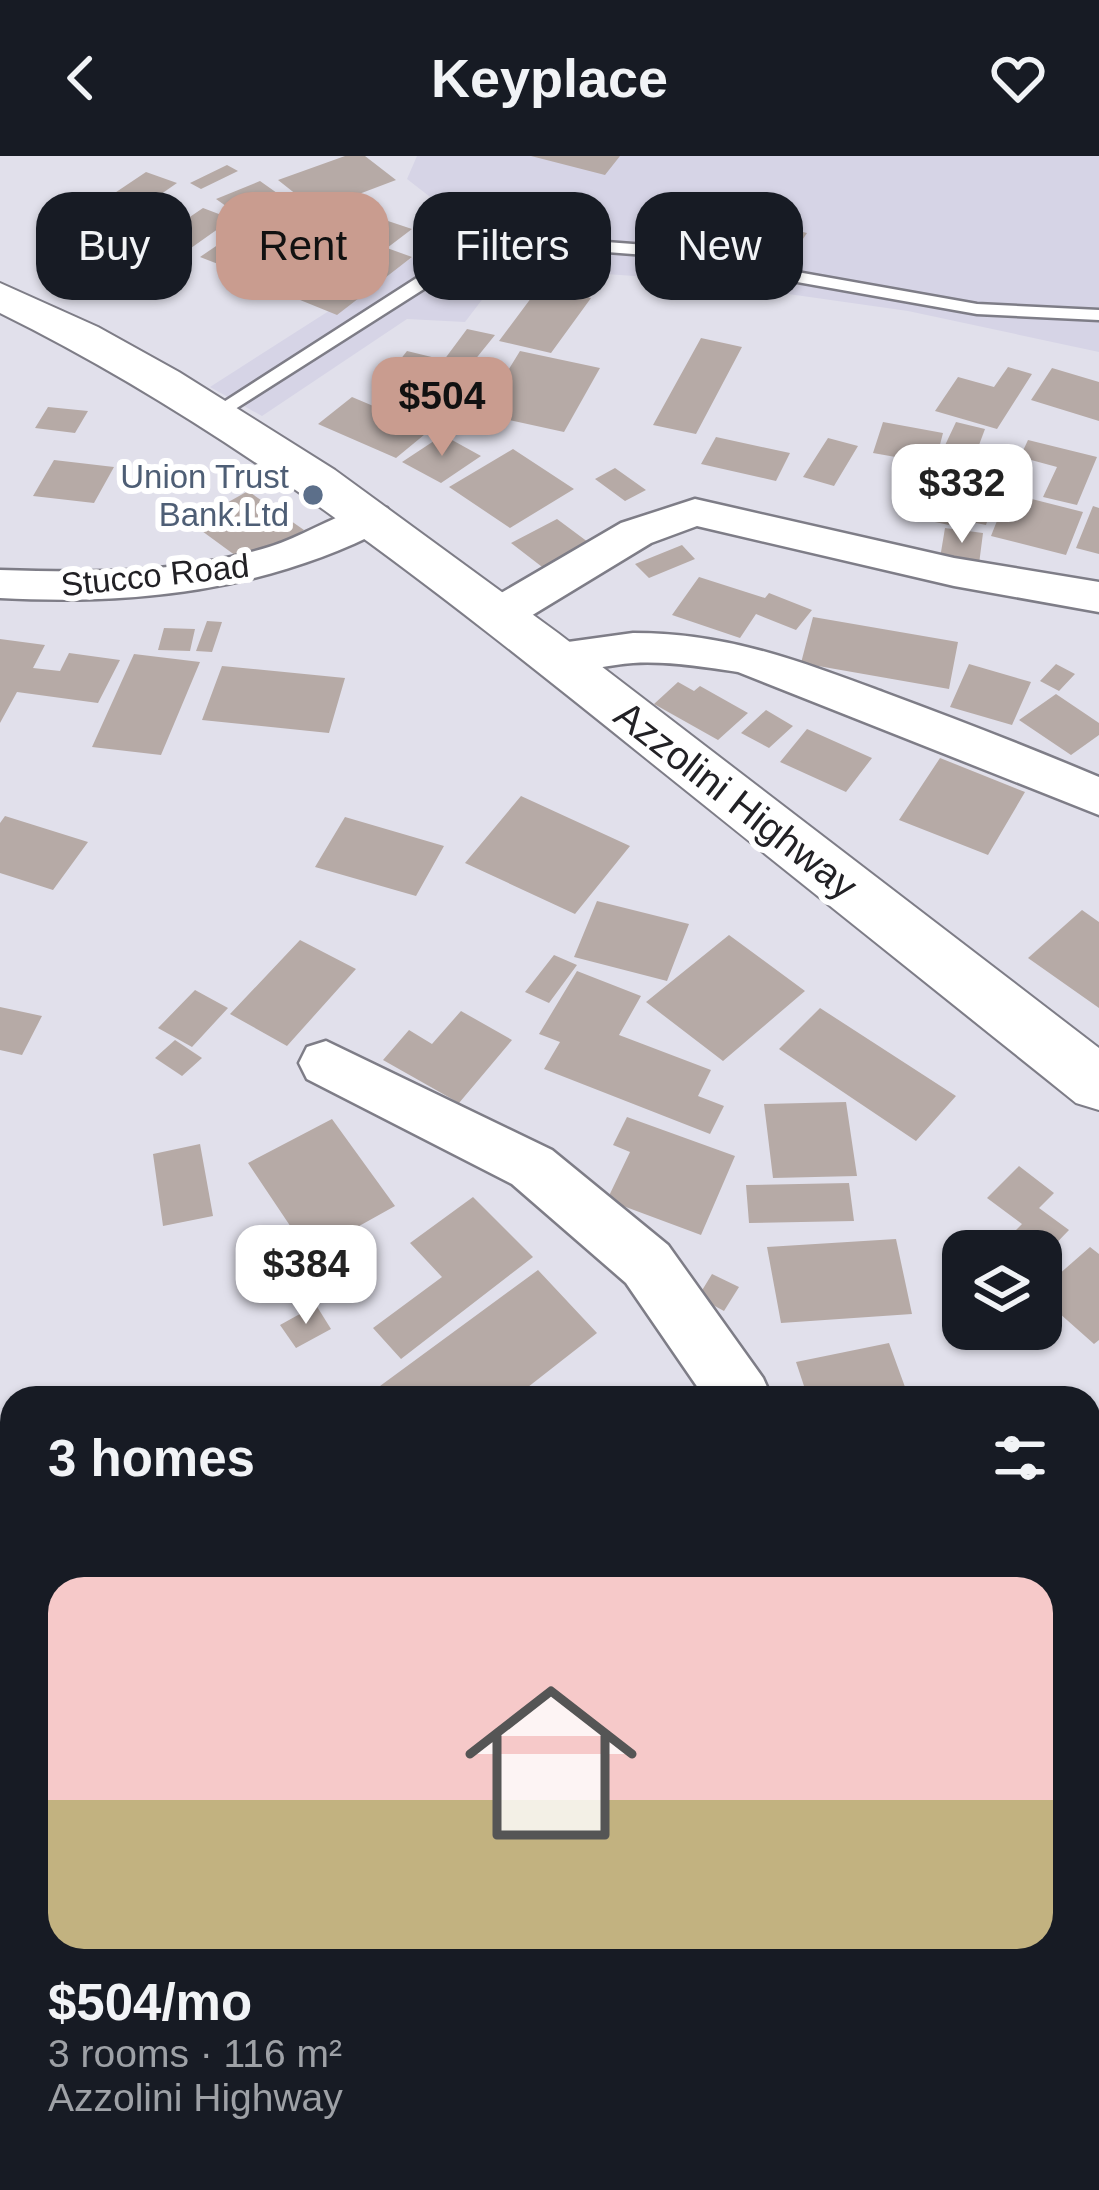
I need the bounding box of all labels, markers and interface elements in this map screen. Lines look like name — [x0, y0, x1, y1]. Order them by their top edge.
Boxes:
icon: back — [48, 45, 114, 111]
icon: heart — [985, 45, 1051, 111]
text: Keyplace — [431, 48, 668, 108]
chip: Buy — [36, 192, 192, 300]
chip: Rent — [216, 192, 389, 300]
chip: Filters — [413, 192, 611, 300]
chip: New — [635, 192, 803, 300]
pin: $504 — [371, 357, 513, 459]
text: $504 — [399, 374, 485, 417]
pin: $332 — [891, 444, 1033, 546]
place label: Union Trust Bank.Ltd — [120, 458, 289, 533]
text: $332 — [919, 461, 1005, 504]
marker: Union Trust Bank.Ltd — [300, 482, 326, 508]
street label: Stucco Road — [59, 547, 251, 603]
street label: Azzolini Highway — [607, 692, 866, 908]
pin: $384 — [235, 1225, 377, 1327]
map controls — [942, 1230, 1062, 1350]
button: layers — [942, 1230, 1062, 1350]
text: $384 — [263, 1242, 349, 1285]
icon: filters — [987, 1425, 1053, 1491]
text: 3 homes — [48, 1430, 255, 1487]
icon: home — [443, 1655, 659, 1871]
text: $504/mo — [48, 1974, 252, 2031]
text: 3 rooms · 116 m² — [48, 2032, 342, 2075]
text: Azzolini Highway — [48, 2076, 343, 2119]

